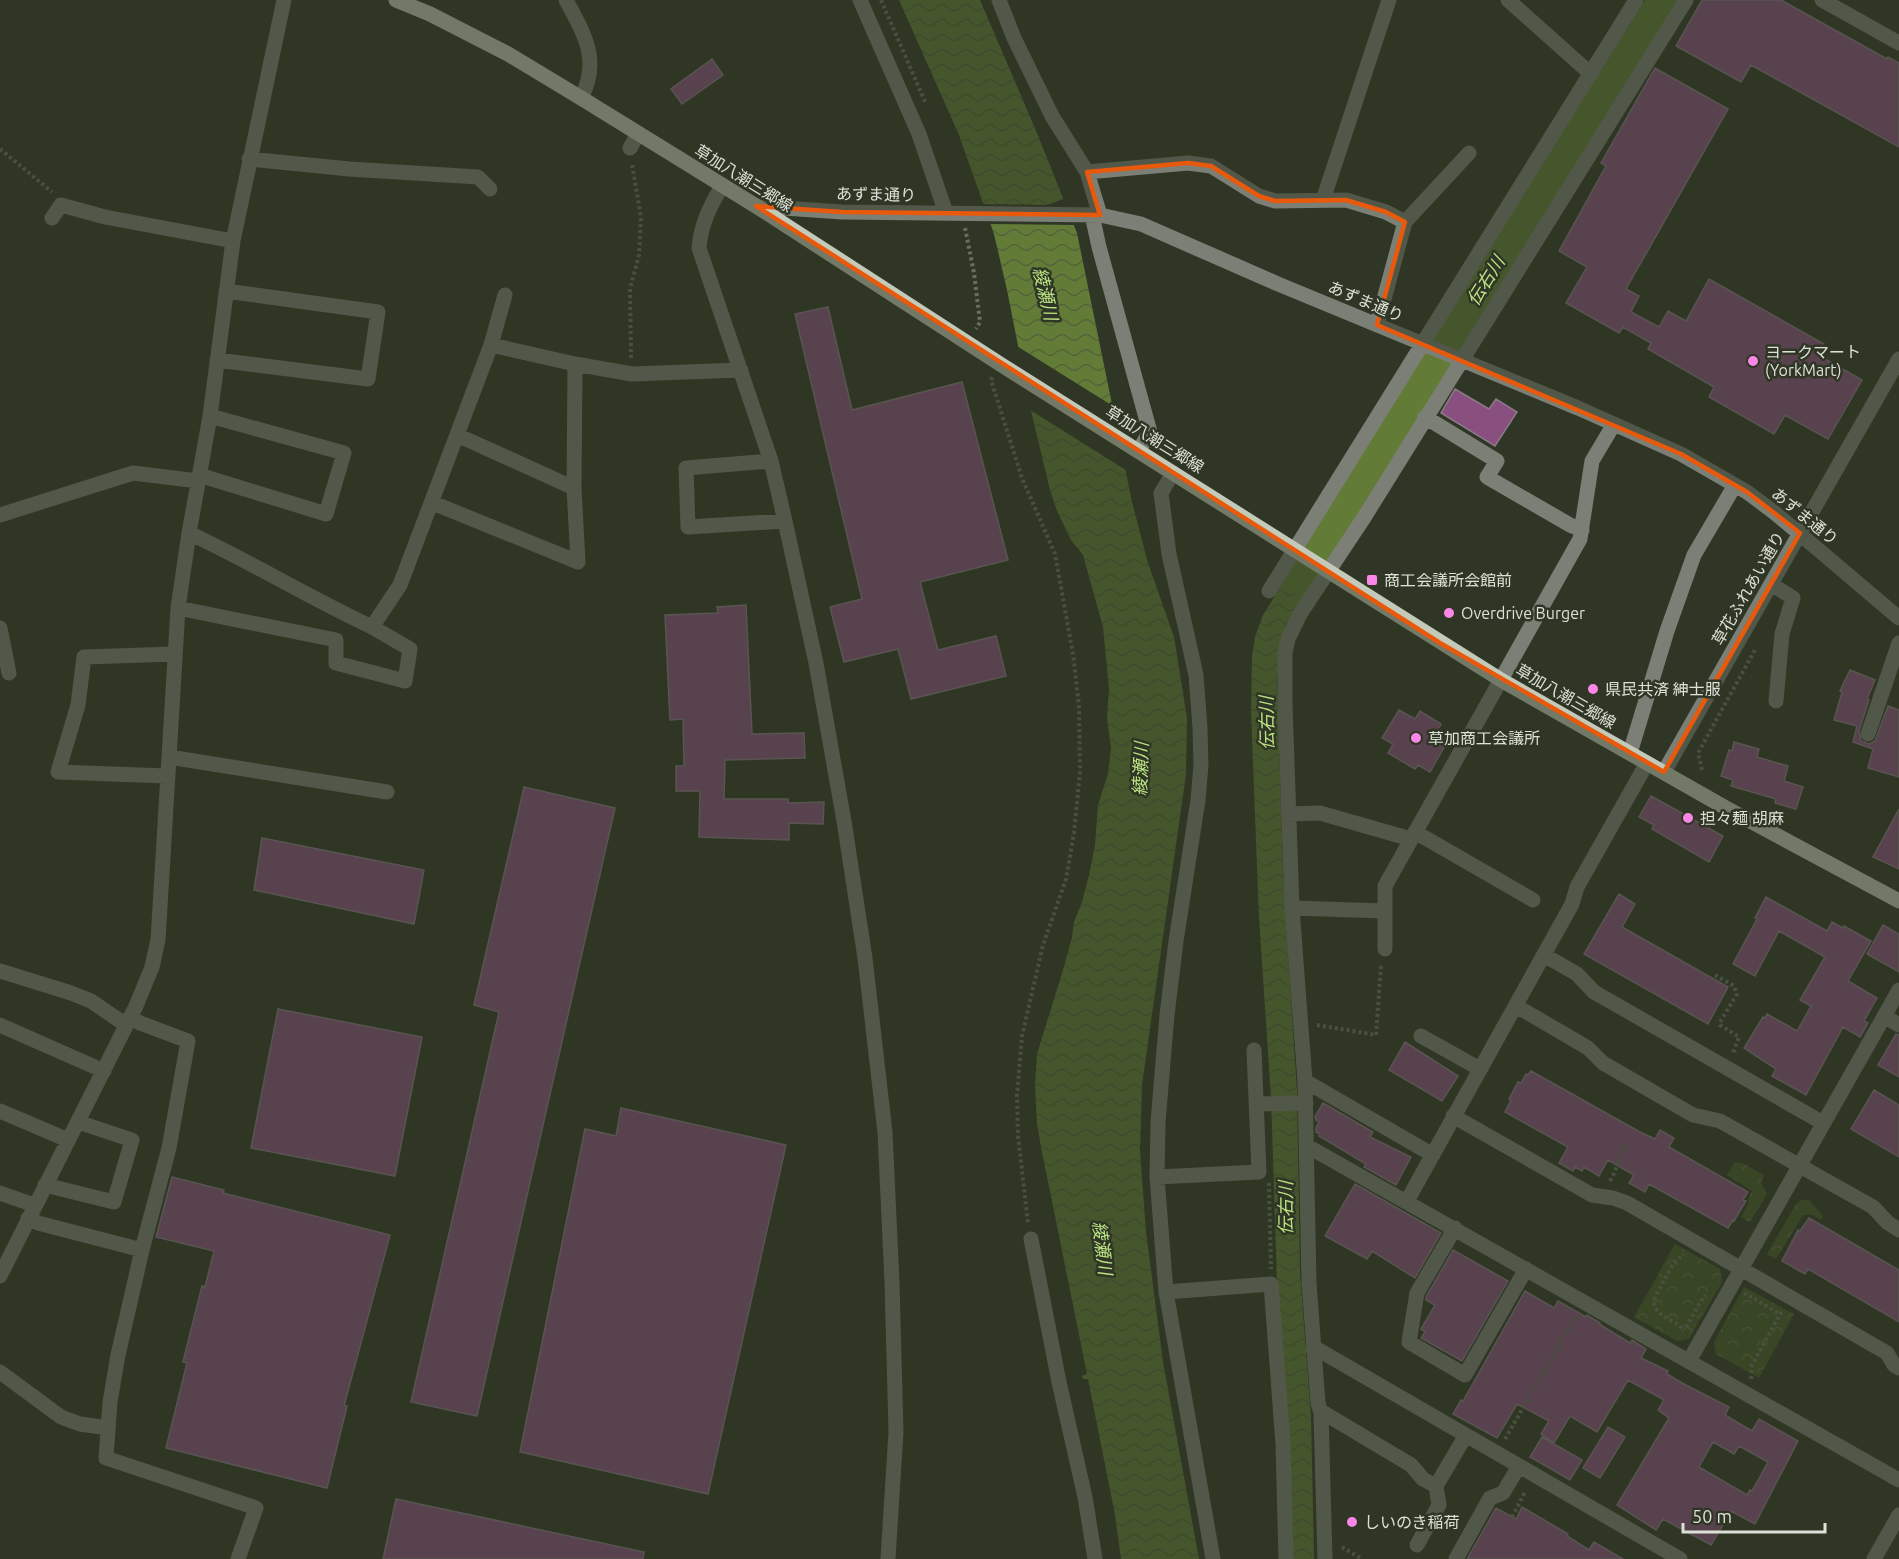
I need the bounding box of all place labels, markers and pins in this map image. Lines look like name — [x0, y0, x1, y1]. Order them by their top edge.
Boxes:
place label: ヨークマート (YorkMart) — [1765, 343, 1861, 380]
marker: ヨークマート (YorkMart) — [1746, 354, 1760, 368]
place label: 商工会議所会館前 — [1384, 571, 1512, 589]
marker: 商工会議所会館前 — [1365, 573, 1379, 587]
place label: Overdrive Burger — [1461, 604, 1585, 622]
marker: Overdrive Burger — [1442, 606, 1456, 620]
place label: 県民共済 紳士服 — [1605, 680, 1721, 698]
marker: 県民共済 紳士服 — [1586, 682, 1600, 696]
place label: 草加商工会議所 — [1428, 729, 1540, 747]
marker: 草加商工会議所 — [1409, 731, 1423, 745]
place label: 担々麺 胡麻 — [1700, 809, 1784, 827]
marker: 担々麺 胡麻 — [1681, 811, 1695, 825]
place label: しいのき稲荷 — [1364, 1513, 1460, 1531]
marker: しいのき稲荷 — [1345, 1515, 1359, 1529]

